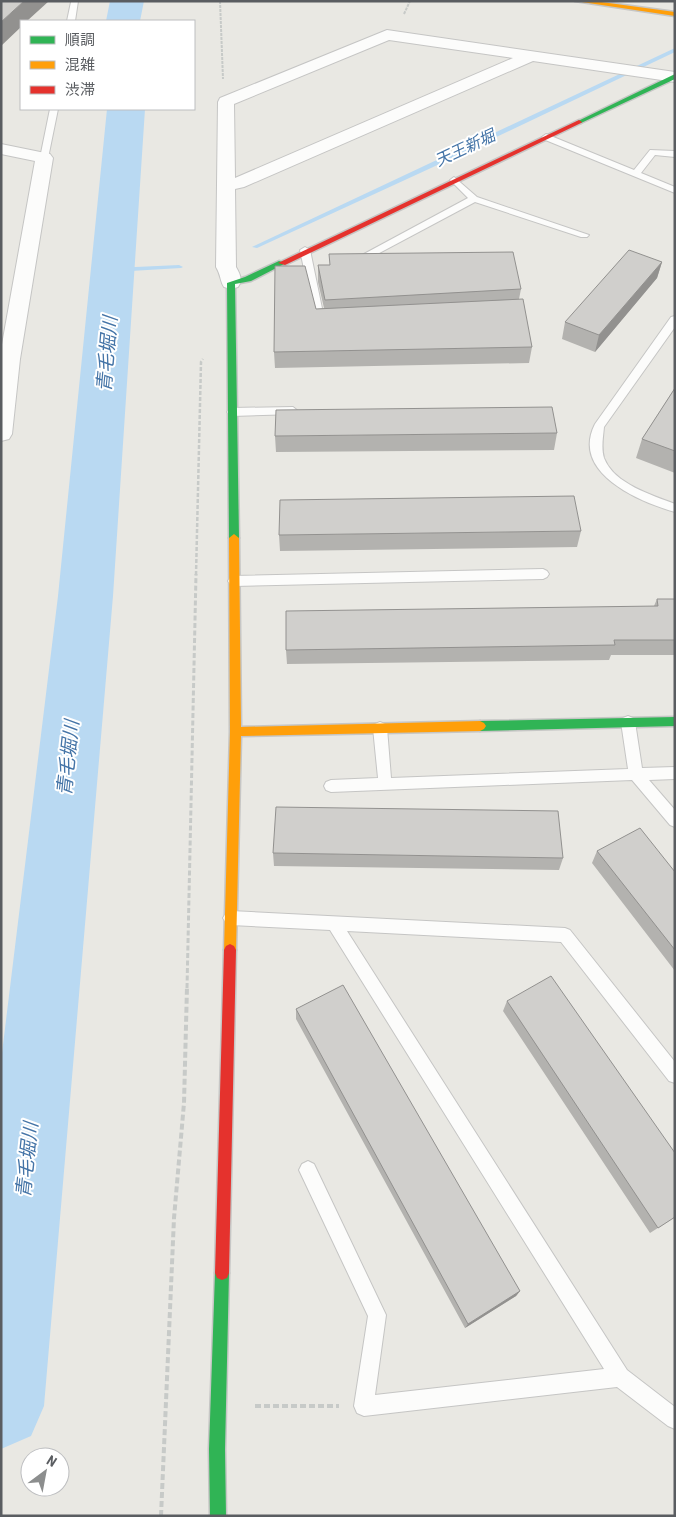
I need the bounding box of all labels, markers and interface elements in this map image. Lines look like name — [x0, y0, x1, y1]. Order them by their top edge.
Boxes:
legend — [20, 20, 195, 110]
text: 順調 — [65, 31, 95, 49]
text: 混雑 — [65, 56, 95, 74]
text: 渋滞 — [65, 81, 95, 99]
water label: 天王新堀 — [432, 125, 501, 170]
water label: 青毛堀川 — [92, 313, 122, 393]
water label: 青毛堀川 — [53, 717, 84, 797]
water label: 青毛堀川 — [12, 1119, 43, 1199]
north arrow — [20, 1447, 70, 1497]
text: N — [44, 1452, 60, 1470]

